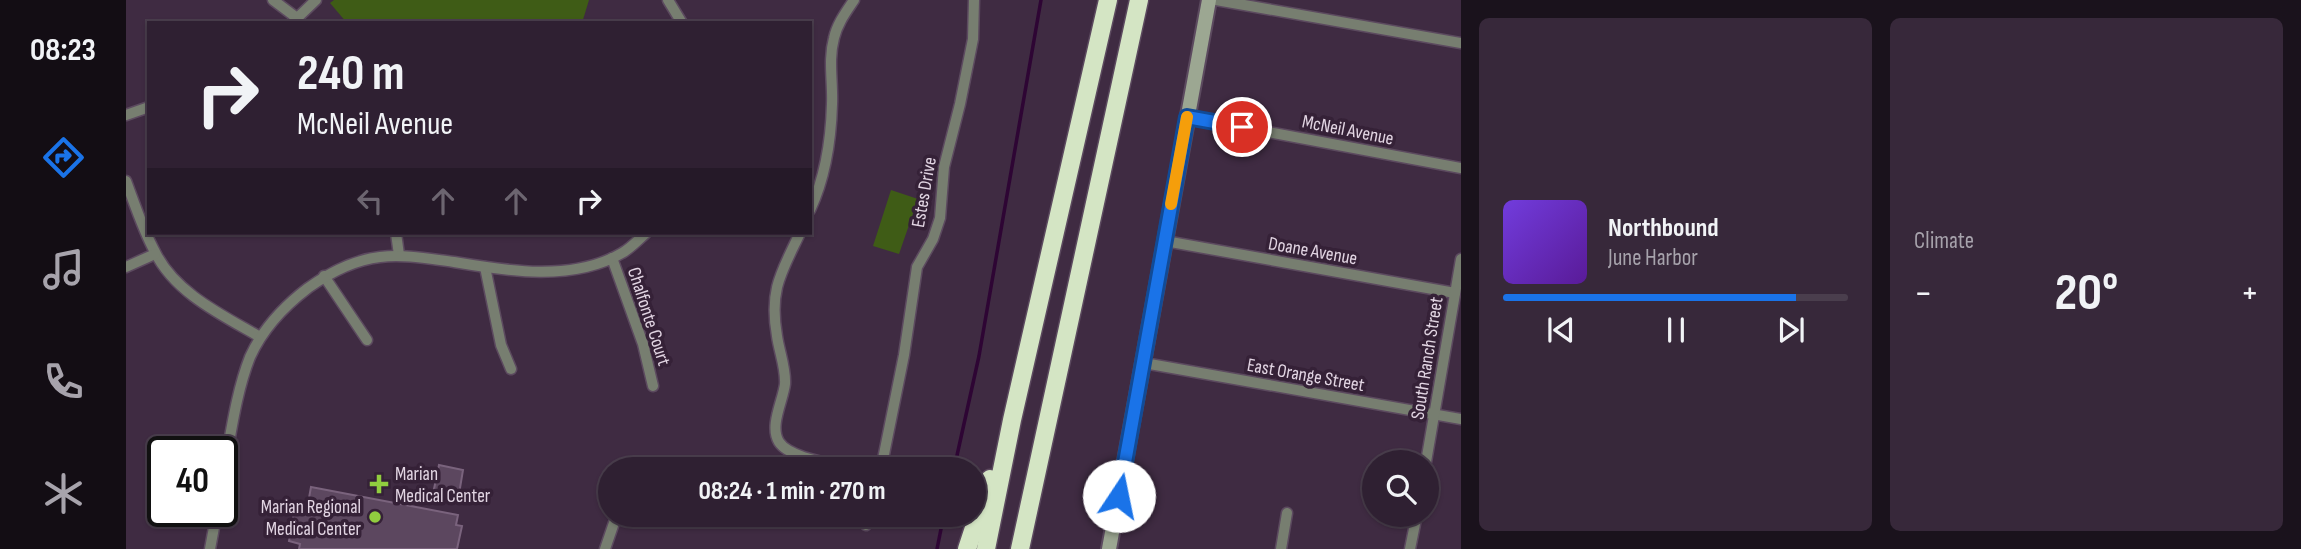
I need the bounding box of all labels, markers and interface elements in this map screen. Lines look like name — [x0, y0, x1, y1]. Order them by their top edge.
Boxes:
text: 08:23 — [30, 31, 96, 70]
text: 240 m — [297, 45, 405, 104]
icon: right — [182, 49, 273, 140]
pin — [1212, 97, 1272, 157]
text: McNeil Avenue — [297, 105, 453, 144]
icon: arrive — [1223, 108, 1261, 146]
street label: McNeil Avenue — [1300, 110, 1395, 151]
icon: directions — [39, 133, 88, 182]
street label: Estes Drive — [907, 155, 942, 229]
icon: left — [351, 182, 389, 220]
icon: ahead — [424, 182, 462, 220]
icon: ahead — [497, 182, 535, 220]
icon: right — [570, 182, 608, 220]
text: Northbound — [1608, 213, 1719, 244]
text: Climate — [1914, 227, 1974, 255]
street label: Doane Avenue — [1267, 232, 1359, 271]
text: June Harbor — [1608, 244, 1698, 272]
icon: music — [39, 245, 88, 294]
text: 20° — [2055, 262, 2118, 325]
street label: Chalfonte Court — [622, 264, 675, 369]
text: − — [1914, 271, 1933, 316]
text: + — [2240, 271, 2259, 316]
street label: South Ranch Street — [1406, 295, 1449, 421]
icon: previous — [1542, 311, 1580, 349]
icon: pause — [1657, 311, 1695, 349]
icon: next — [1772, 311, 1810, 349]
street label: East Orange Street — [1245, 354, 1366, 397]
icon: phone — [39, 357, 88, 406]
speed limit sign: 40 — [147, 436, 238, 527]
map controls — [1362, 450, 1439, 527]
button: search — [1362, 450, 1439, 527]
position arrow — [1082, 459, 1156, 533]
place label: Marian Medical Center — [395, 463, 491, 508]
icon: climate — [39, 469, 88, 518]
marker: Marian Medical Center — [369, 474, 389, 494]
text: 08:24 · 1 min · 270 m — [698, 476, 886, 507]
place label: Marian Regional Medical Center — [261, 496, 362, 541]
marker: Marian Regional Medical Center — [367, 509, 383, 525]

